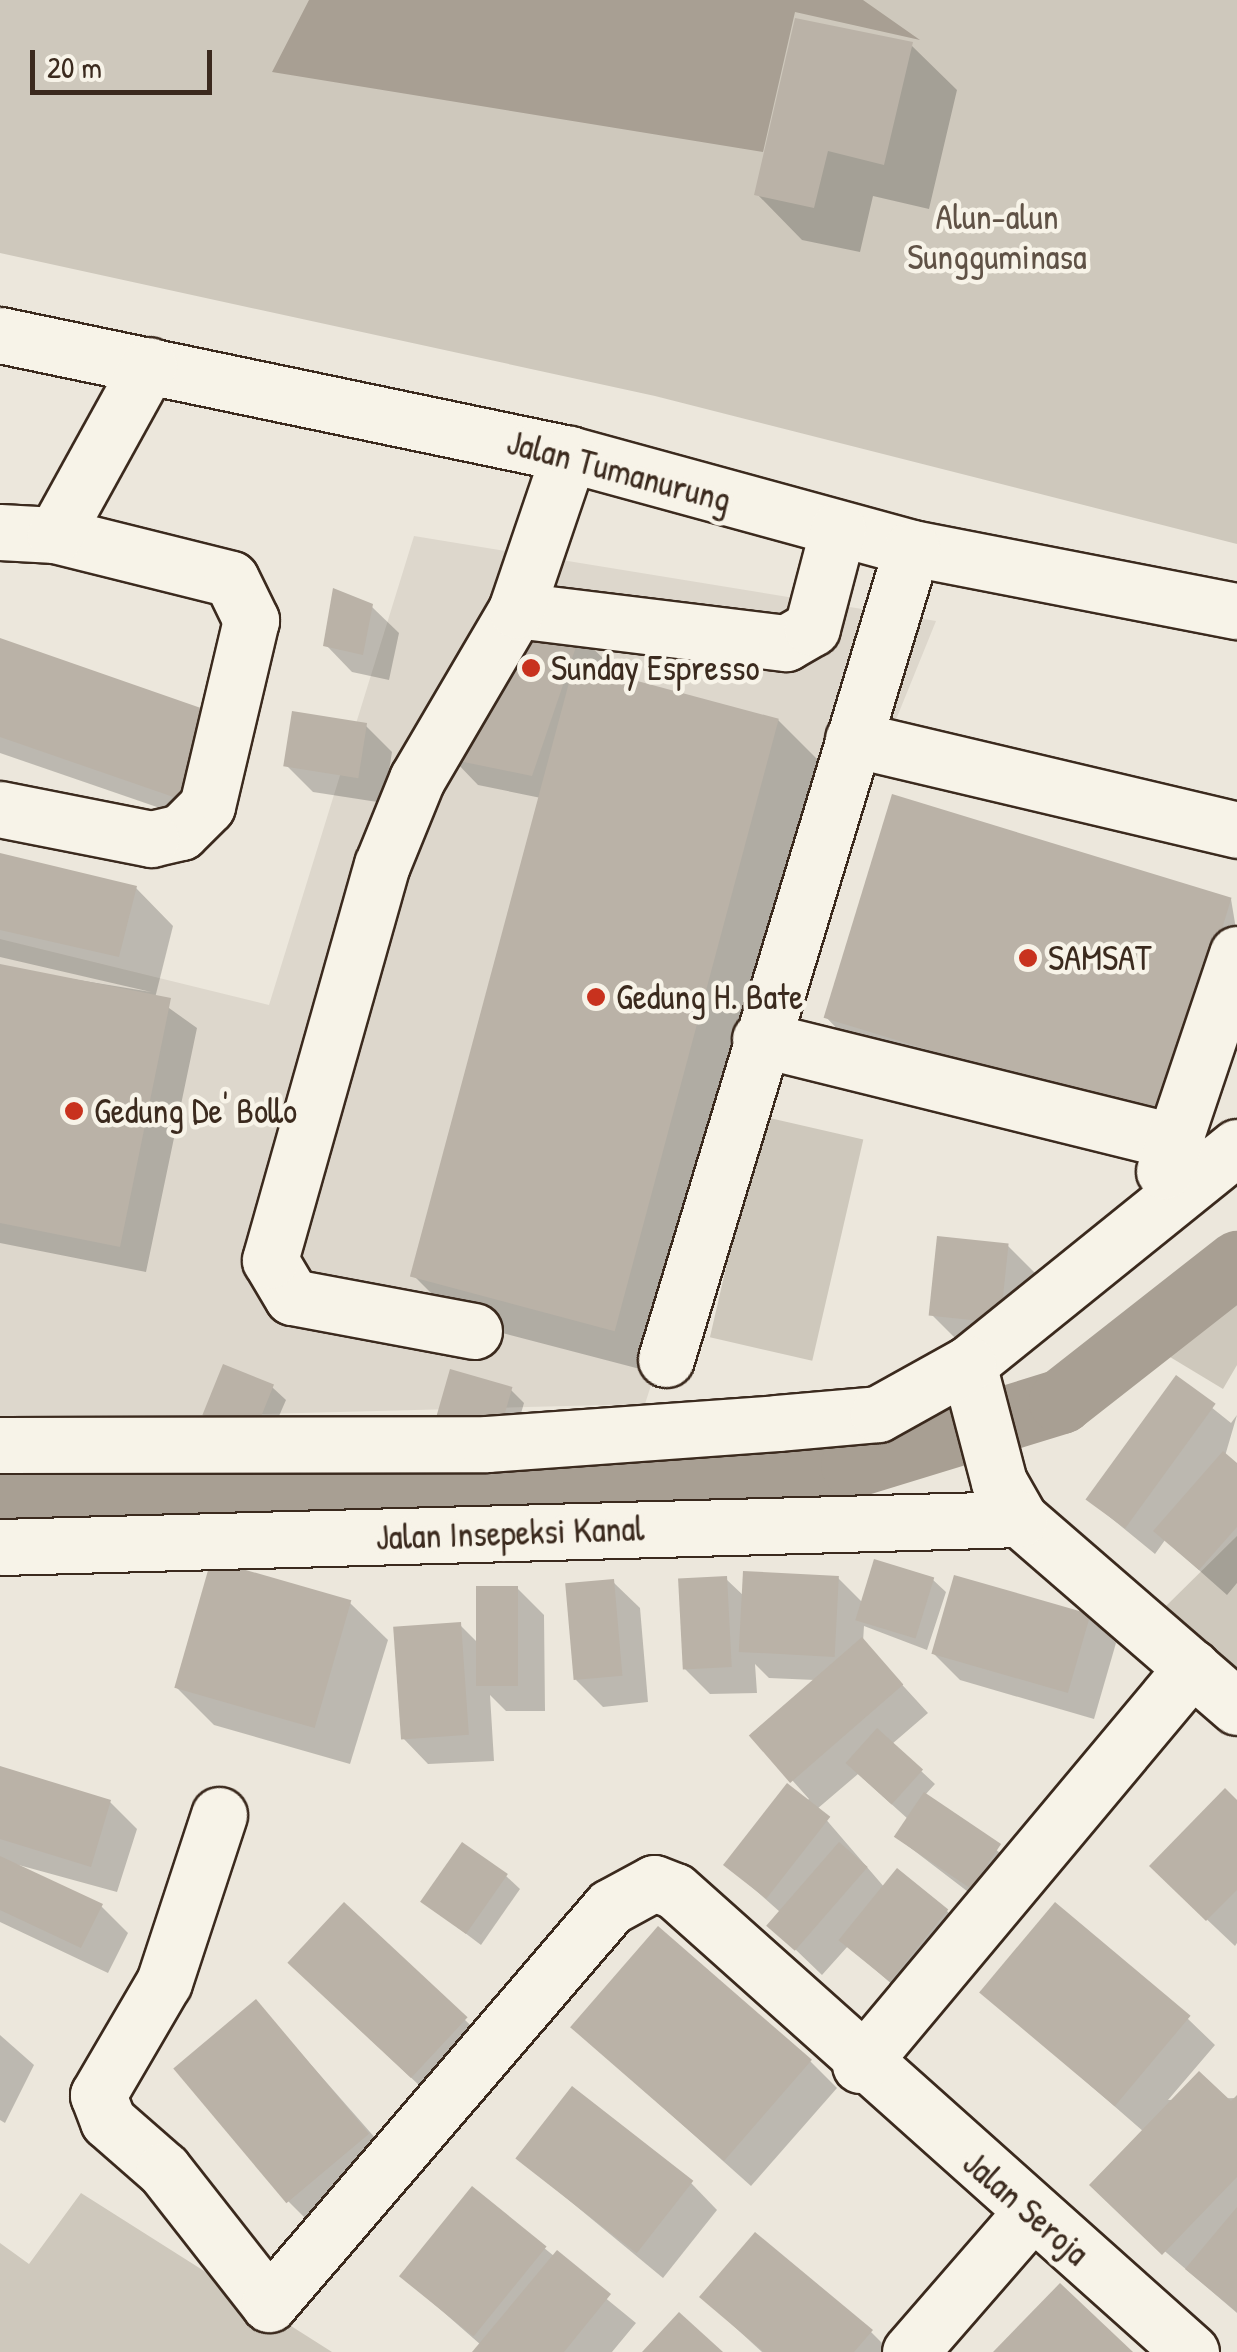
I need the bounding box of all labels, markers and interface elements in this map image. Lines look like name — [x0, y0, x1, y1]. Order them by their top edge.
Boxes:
scale bar — [35, 30, 218, 92]
text: 20 m — [47, 47, 102, 87]
park label: Alun-alun Sungguminasa — [907, 196, 1087, 278]
street label: Jalan Tumanurung — [502, 421, 736, 521]
place label: Sunday Espresso — [551, 647, 759, 689]
marker: Sunday Espresso — [520, 657, 542, 679]
place label: SAMSAT — [1048, 937, 1151, 979]
marker: SAMSAT — [1017, 947, 1039, 969]
place label: Gedung H. Bate — [616, 976, 803, 1018]
marker: Gedung H. Bate — [585, 986, 607, 1008]
place label: Gedung De' Bollo — [94, 1090, 297, 1132]
marker: Gedung De' Bollo — [63, 1100, 85, 1122]
street label: Jalan Insepeksi Kanal — [375, 1507, 645, 1559]
street label: Jalan Seroja — [954, 2142, 1098, 2274]

